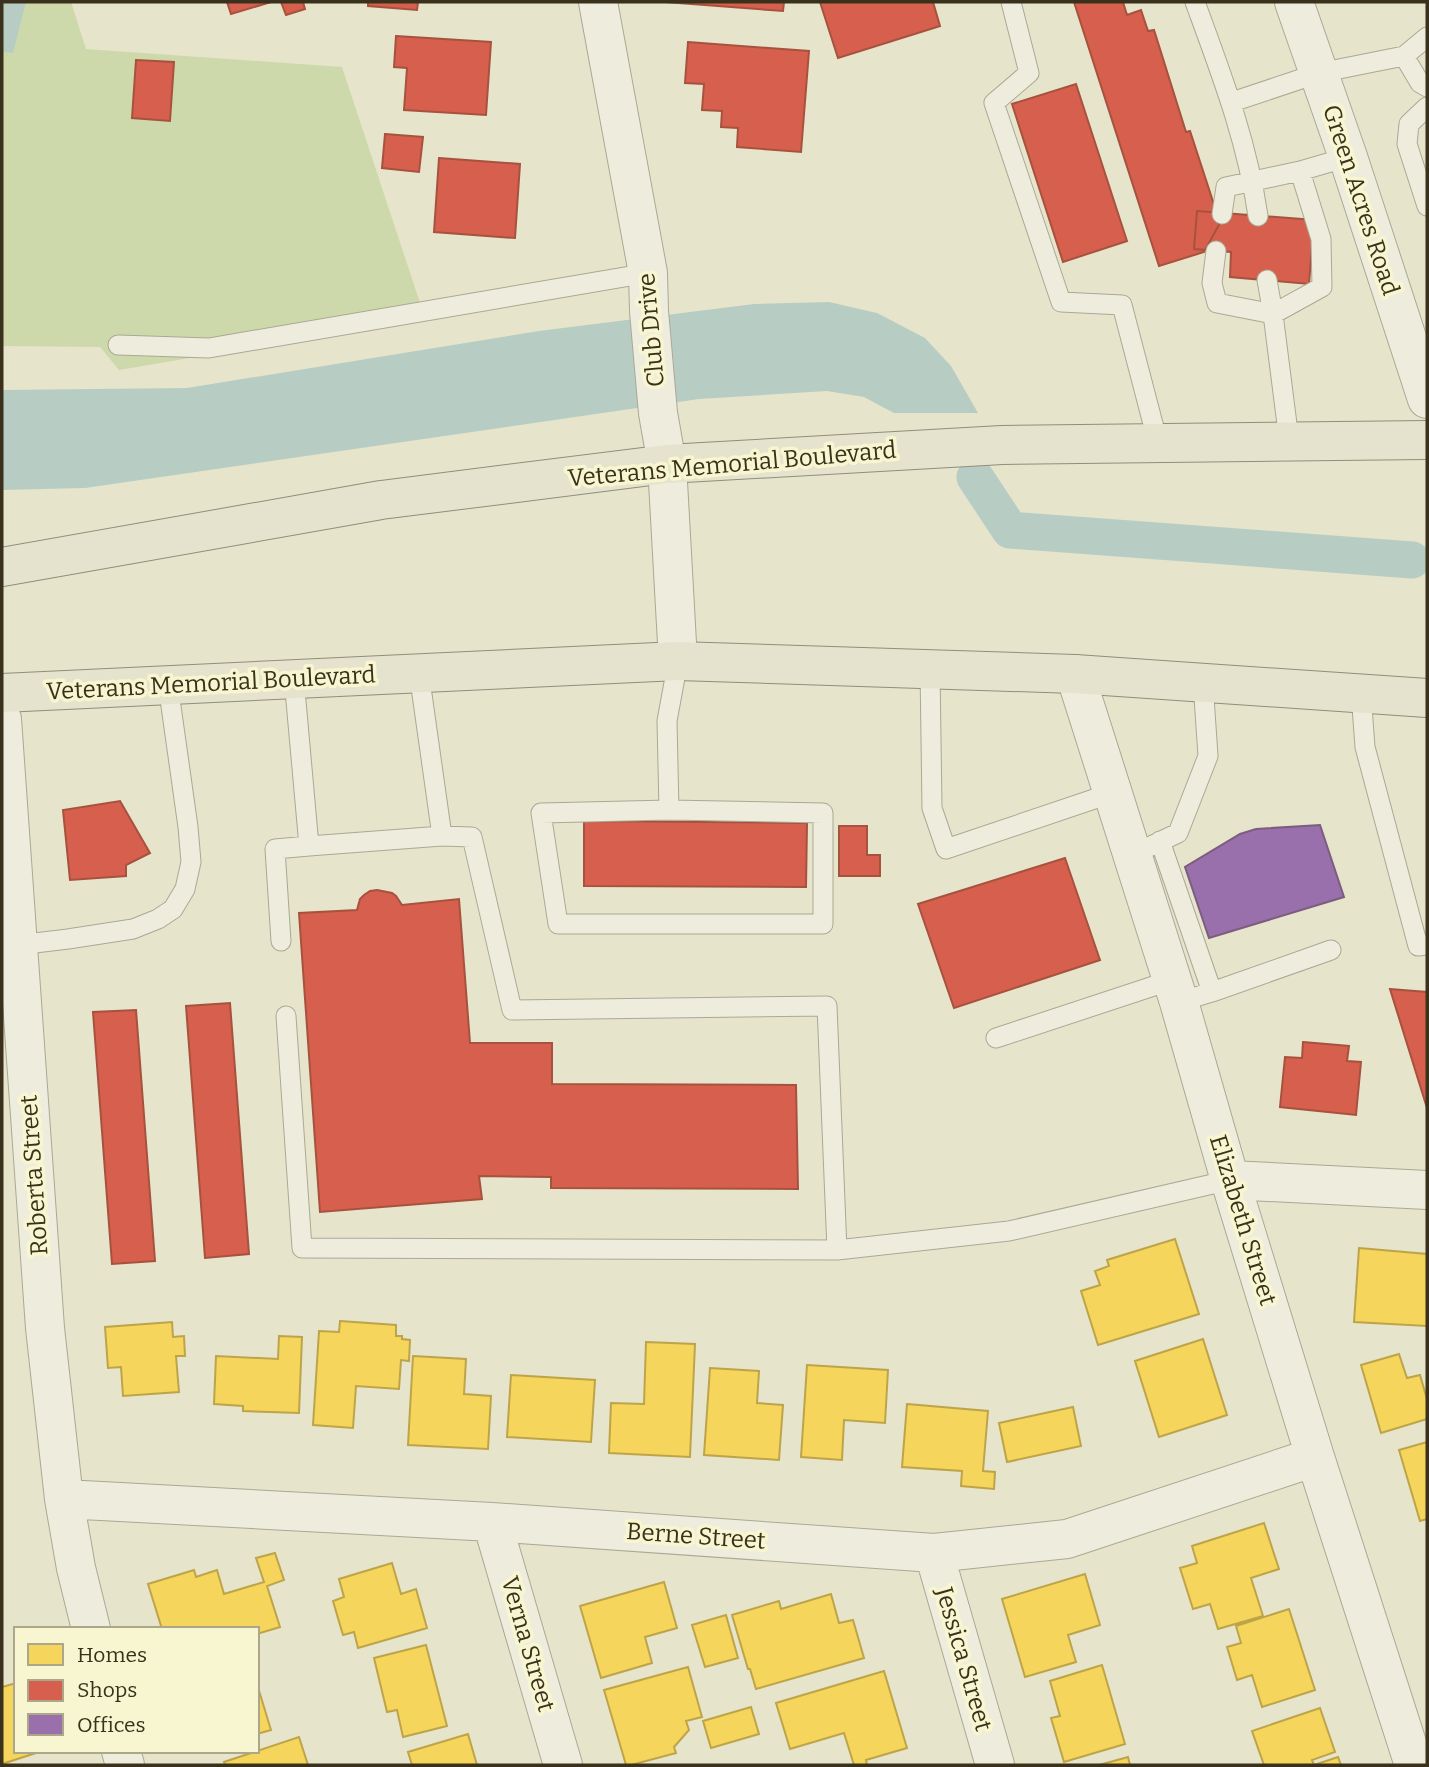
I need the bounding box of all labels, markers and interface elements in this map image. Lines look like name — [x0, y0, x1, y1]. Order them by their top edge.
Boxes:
street label: Green Acres Road — [1317, 101, 1405, 299]
street label: Club Drive — [632, 272, 670, 388]
street label: Veterans Memorial Boulevard — [567, 436, 897, 492]
street label: Veterans Memorial Boulevard — [46, 660, 376, 706]
street label: Roberta Street — [14, 1093, 54, 1256]
street label: Elizabeth Street — [1204, 1131, 1282, 1309]
street label: Berne Street — [625, 1517, 767, 1555]
street label: Verna Street — [495, 1573, 561, 1715]
street label: Jessica Street — [930, 1583, 998, 1734]
legend — [14, 1627, 259, 1753]
text: Homes — [77, 1642, 147, 1668]
text: Shops — [77, 1677, 137, 1703]
text: Offices — [77, 1712, 146, 1738]

